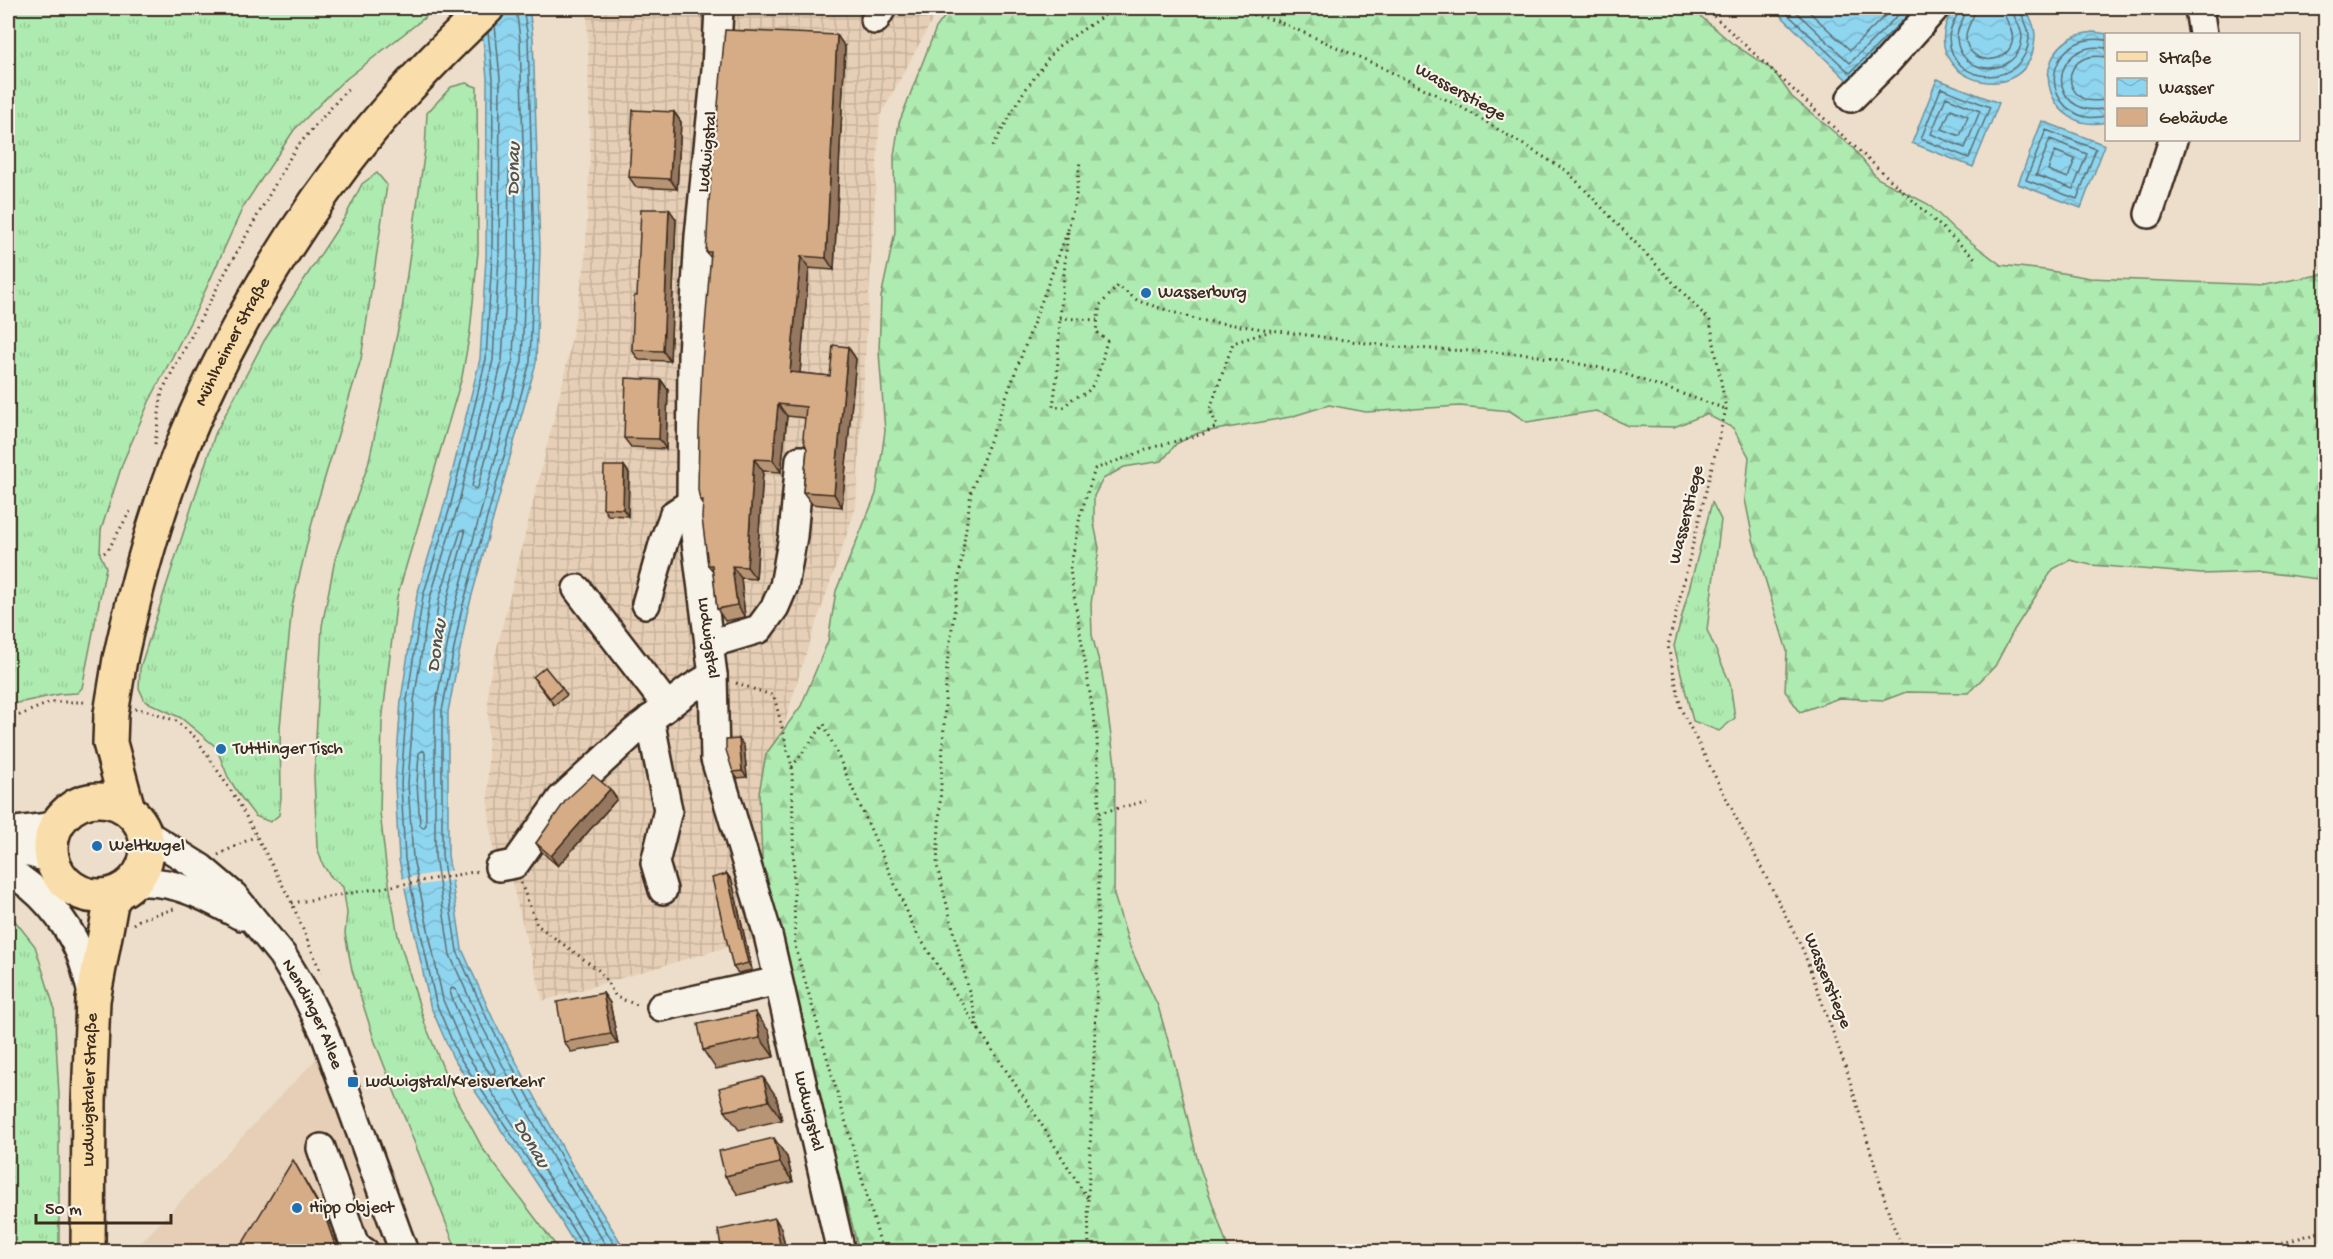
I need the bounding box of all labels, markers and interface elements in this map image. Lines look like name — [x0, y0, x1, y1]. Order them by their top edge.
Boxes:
legend — [2105, 33, 2300, 141]
text: Straße — [2159, 49, 2212, 70]
street label: Wasserstiege — [1411, 59, 1510, 127]
text: Wasser — [2159, 79, 2215, 100]
text: Gebäude — [2159, 109, 2228, 130]
street label: Ludwigstal — [693, 110, 723, 194]
water label: Donau — [503, 140, 527, 196]
street label: Mühlheimer Straße — [190, 273, 276, 410]
place label: Wasserburg — [1158, 283, 1247, 304]
marker: Wasserburg — [1139, 286, 1153, 300]
street label: Wasserstiege — [1665, 463, 1710, 567]
street label: Ludwigstal — [693, 596, 724, 679]
water label: Donau — [423, 616, 453, 674]
place label: Tuttlinger Tisch — [232, 739, 343, 760]
marker: Tuttlinger Tisch — [214, 742, 228, 756]
place label: Weltkugel — [109, 836, 185, 857]
marker: Weltkugel — [90, 839, 104, 853]
street label: Wasserstiege — [1798, 930, 1856, 1032]
street label: Nendinger Allee — [276, 955, 348, 1073]
street label: Ludwigstaler Straße — [78, 1012, 103, 1167]
street label: Ludwigstal — [789, 1069, 828, 1153]
place label: Ludwigstal/Kreisverkehr — [365, 1072, 546, 1093]
marker: Ludwigstal/Kreisverkehr — [346, 1075, 360, 1089]
water label: Donau — [506, 1115, 554, 1174]
scale bar — [36, 1187, 171, 1225]
place label: Hipp Object — [309, 1198, 395, 1219]
text: 50 m — [45, 1200, 82, 1221]
marker: Hipp Object — [290, 1201, 304, 1215]

